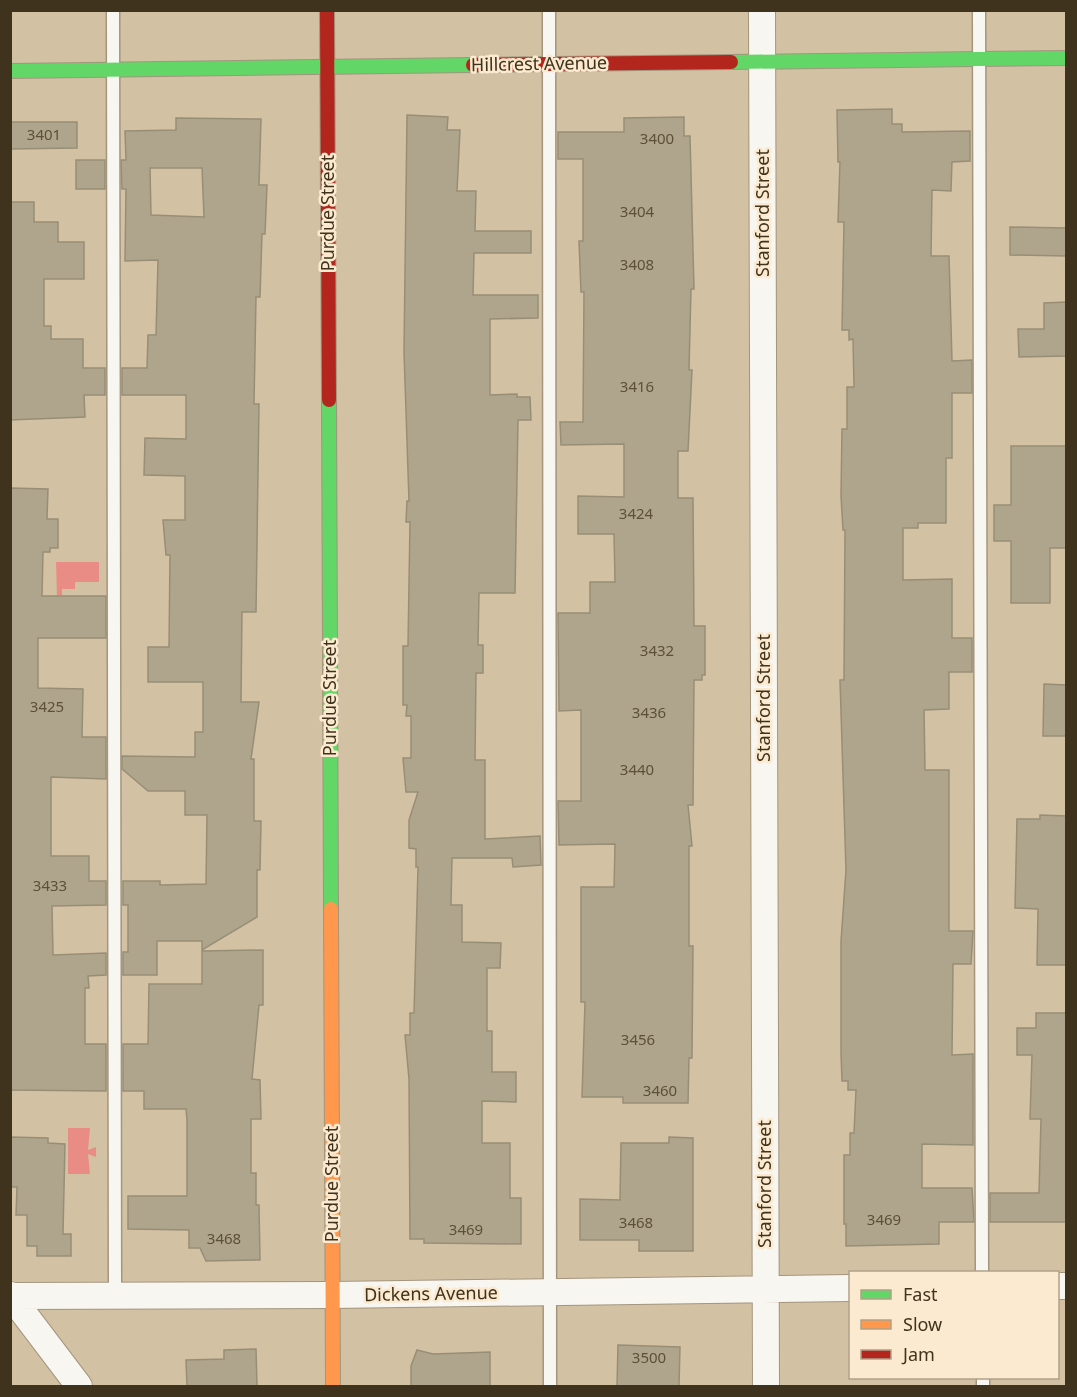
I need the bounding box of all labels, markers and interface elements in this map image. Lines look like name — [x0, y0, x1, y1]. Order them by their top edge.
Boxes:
street label: Hillcrest Avenue — [471, 50, 607, 76]
house number: 3401 — [27, 124, 61, 144]
house number: 3400 — [640, 128, 674, 148]
street label: Stanford Street — [750, 149, 774, 277]
street label: Purdue Street — [315, 154, 339, 271]
house number: 3404 — [620, 201, 655, 221]
house number: 3408 — [620, 254, 654, 274]
house number: 3416 — [620, 376, 654, 396]
house number: 3424 — [619, 503, 654, 523]
street label: Stanford Street — [751, 634, 775, 762]
street label: Purdue Street — [317, 639, 341, 756]
house number: 3432 — [640, 640, 674, 660]
house number: 3425 — [30, 696, 64, 716]
house number: 3436 — [632, 702, 666, 722]
house number: 3440 — [620, 759, 654, 779]
house number: 3433 — [33, 875, 67, 895]
house number: 3456 — [621, 1029, 655, 1049]
house number: 3460 — [643, 1080, 677, 1100]
street label: Stanford Street — [752, 1120, 776, 1248]
street label: Purdue Street — [319, 1125, 343, 1242]
house number: 3469 — [867, 1209, 901, 1229]
house number: 3468 — [619, 1212, 653, 1232]
house number: 3469 — [449, 1219, 483, 1239]
house number: 3468 — [207, 1228, 241, 1248]
legend — [849, 1271, 1059, 1379]
street label: Dickens Avenue — [364, 1280, 498, 1306]
text: Fast — [903, 1282, 938, 1306]
text: Slow — [903, 1312, 942, 1336]
text: Jam — [901, 1342, 935, 1366]
house number: 3500 — [632, 1347, 666, 1367]

